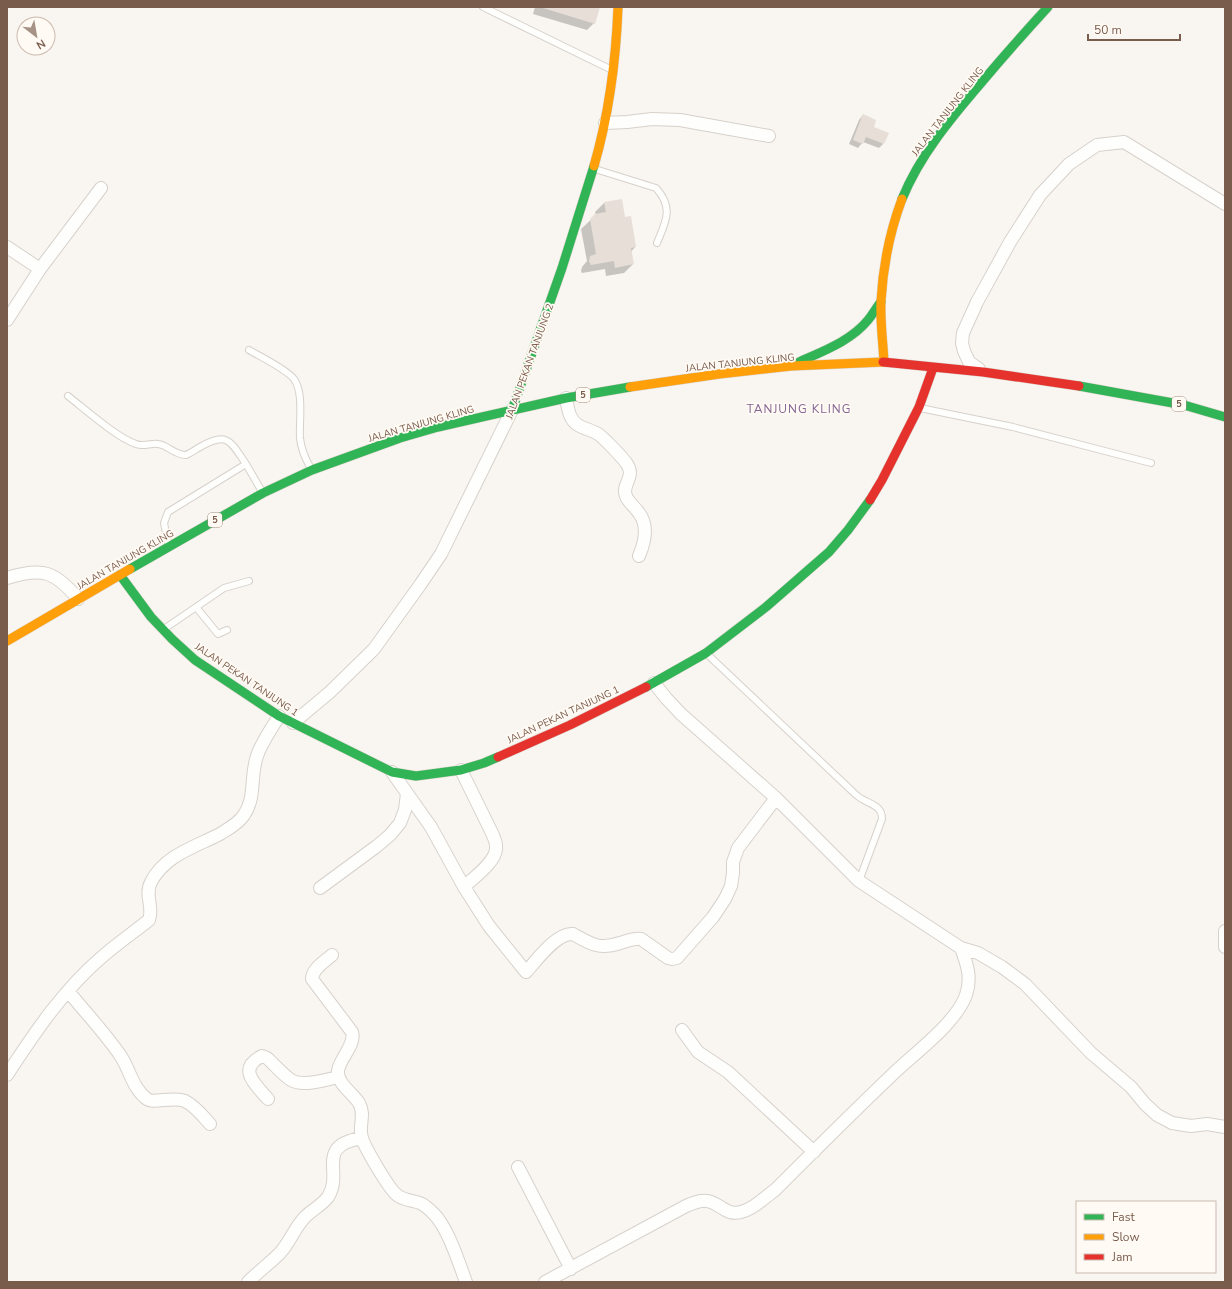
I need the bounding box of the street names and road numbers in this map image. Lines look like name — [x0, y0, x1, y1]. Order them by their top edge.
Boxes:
street label: JALAN TANJUNG KLING — [908, 64, 987, 160]
street label: JALAN PEKAN TANJUNG 2 — [502, 302, 557, 422]
street label: JALAN TANJUNG KLING — [684, 350, 795, 376]
road number: 5 — [576, 388, 590, 402]
road number: 5 — [1172, 397, 1186, 411]
street label: JALAN TANJUNG KLING — [366, 402, 476, 446]
road number: 5 — [208, 513, 222, 527]
street label: JALAN TANJUNG KLING — [74, 526, 176, 594]
street label: JALAN PEKAN TANJUNG 1 — [191, 639, 301, 720]
street label: JALAN PEKAN TANJUNG 1 — [504, 683, 622, 747]

